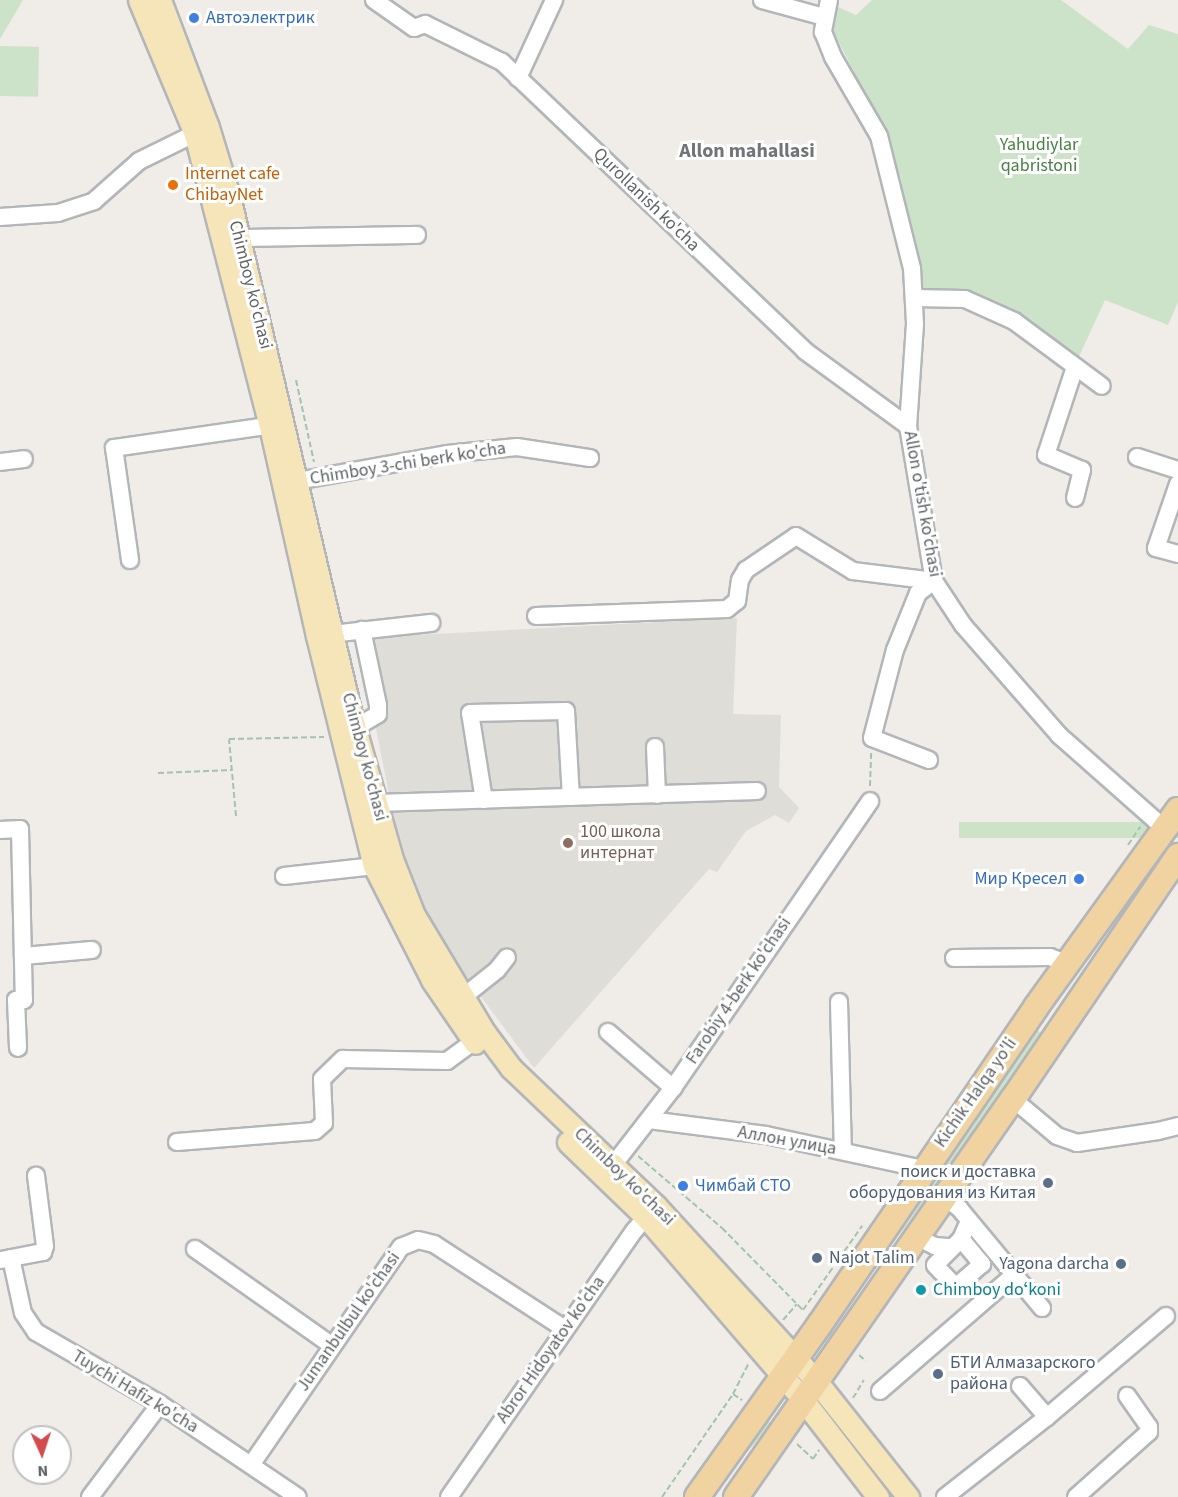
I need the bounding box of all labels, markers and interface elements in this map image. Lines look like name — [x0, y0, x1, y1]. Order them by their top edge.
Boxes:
place label: Автоэлектрик — [206, 7, 315, 29]
marker: Автоэлектрик — [187, 11, 201, 25]
park label: Yahudiylar qabristoni — [1000, 135, 1078, 178]
district label: Allon mahallasi — [679, 139, 815, 163]
street label: Qurollanish ko'cha — [588, 144, 704, 256]
place label: Internet cafe ChibayNet — [185, 164, 280, 207]
marker: Internet cafe ChibayNet — [166, 178, 180, 192]
street label: Chimboy ko'chasi — [224, 218, 276, 352]
street label: Allon o'tish ko'chasi — [899, 429, 945, 579]
street label: Chimboy 3-chi berk ko'cha — [308, 438, 508, 490]
street label: Chimboy ko'chasi — [337, 691, 391, 823]
place label: 100 школа интернат — [580, 822, 661, 864]
marker: 100 школа интернат — [561, 836, 575, 850]
place label: Мир Кресел — [975, 868, 1067, 890]
marker: Мир Кресел — [1072, 872, 1086, 886]
street label: Farobiy 4-berk ko'chasi — [682, 913, 796, 1069]
street label: Kichik Halqa yo'li — [930, 1034, 1022, 1152]
street label: Аллон улица — [736, 1122, 838, 1160]
street label: Chimboy ko'chasi — [569, 1123, 679, 1231]
place label: поиск и доставка оборудования из Китая — [849, 1162, 1036, 1204]
place label: Чимбай СТО — [695, 1175, 791, 1197]
marker: поиск и доставка оборудования из Китая — [1041, 1176, 1055, 1190]
marker: Чимбай СТО — [676, 1179, 690, 1193]
place label: Najot Talim — [829, 1247, 915, 1269]
street label: Jumanbulbul ko'chasi — [293, 1248, 405, 1396]
marker: Najot Talim — [810, 1251, 824, 1265]
place label: Yagona darcha — [999, 1253, 1109, 1275]
marker: Yagona darcha — [1114, 1257, 1128, 1271]
street label: Abror Hidoyatov ko'cha — [492, 1272, 610, 1428]
place label: Chimboy doʻkoni — [933, 1279, 1061, 1301]
marker: Chimboy doʻkoni — [914, 1283, 928, 1297]
street label: Tuychi Hafiz ko'cha — [68, 1346, 202, 1438]
place label: БТИ Алмазарского района — [950, 1353, 1095, 1396]
marker: БТИ Алмазарского района — [931, 1367, 945, 1381]
north arrow — [12, 1425, 72, 1485]
text: N — [37, 1460, 49, 1482]

